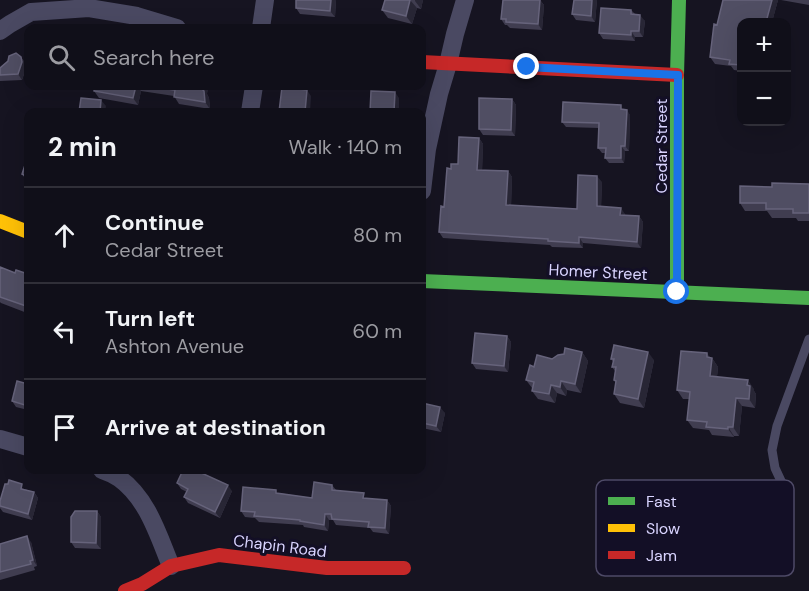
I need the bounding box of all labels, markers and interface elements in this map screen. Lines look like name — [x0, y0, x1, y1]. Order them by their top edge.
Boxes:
map controls — [737, 18, 791, 126]
button: + — [737, 18, 791, 72]
search box — [24, 24, 426, 90]
icon: search — [45, 41, 78, 74]
text: Search here — [93, 43, 214, 72]
route end — [513, 53, 539, 79]
button: − — [737, 72, 791, 126]
street label: Cedar Street — [651, 99, 672, 193]
text: 2 min — [48, 130, 117, 164]
text: Walk · 140 m — [288, 134, 402, 160]
text: Continue — [105, 208, 204, 237]
icon: ahead — [48, 219, 81, 252]
text: 80 m — [353, 222, 402, 248]
text: Cedar Street — [105, 237, 224, 263]
street label: Homer Street — [548, 259, 648, 285]
route start — [663, 278, 689, 304]
text: Turn left — [105, 304, 195, 333]
icon: left — [48, 315, 81, 348]
text: 60 m — [353, 318, 402, 344]
text: Ashton Avenue — [105, 333, 244, 359]
icon: arrive — [48, 411, 81, 444]
text: Arrive at destination — [105, 413, 326, 442]
legend — [596, 480, 794, 576]
text: Fast — [646, 491, 677, 512]
text: Slow — [646, 518, 680, 539]
street label: Chapin Road — [232, 530, 328, 562]
text: Jam — [646, 545, 677, 566]

